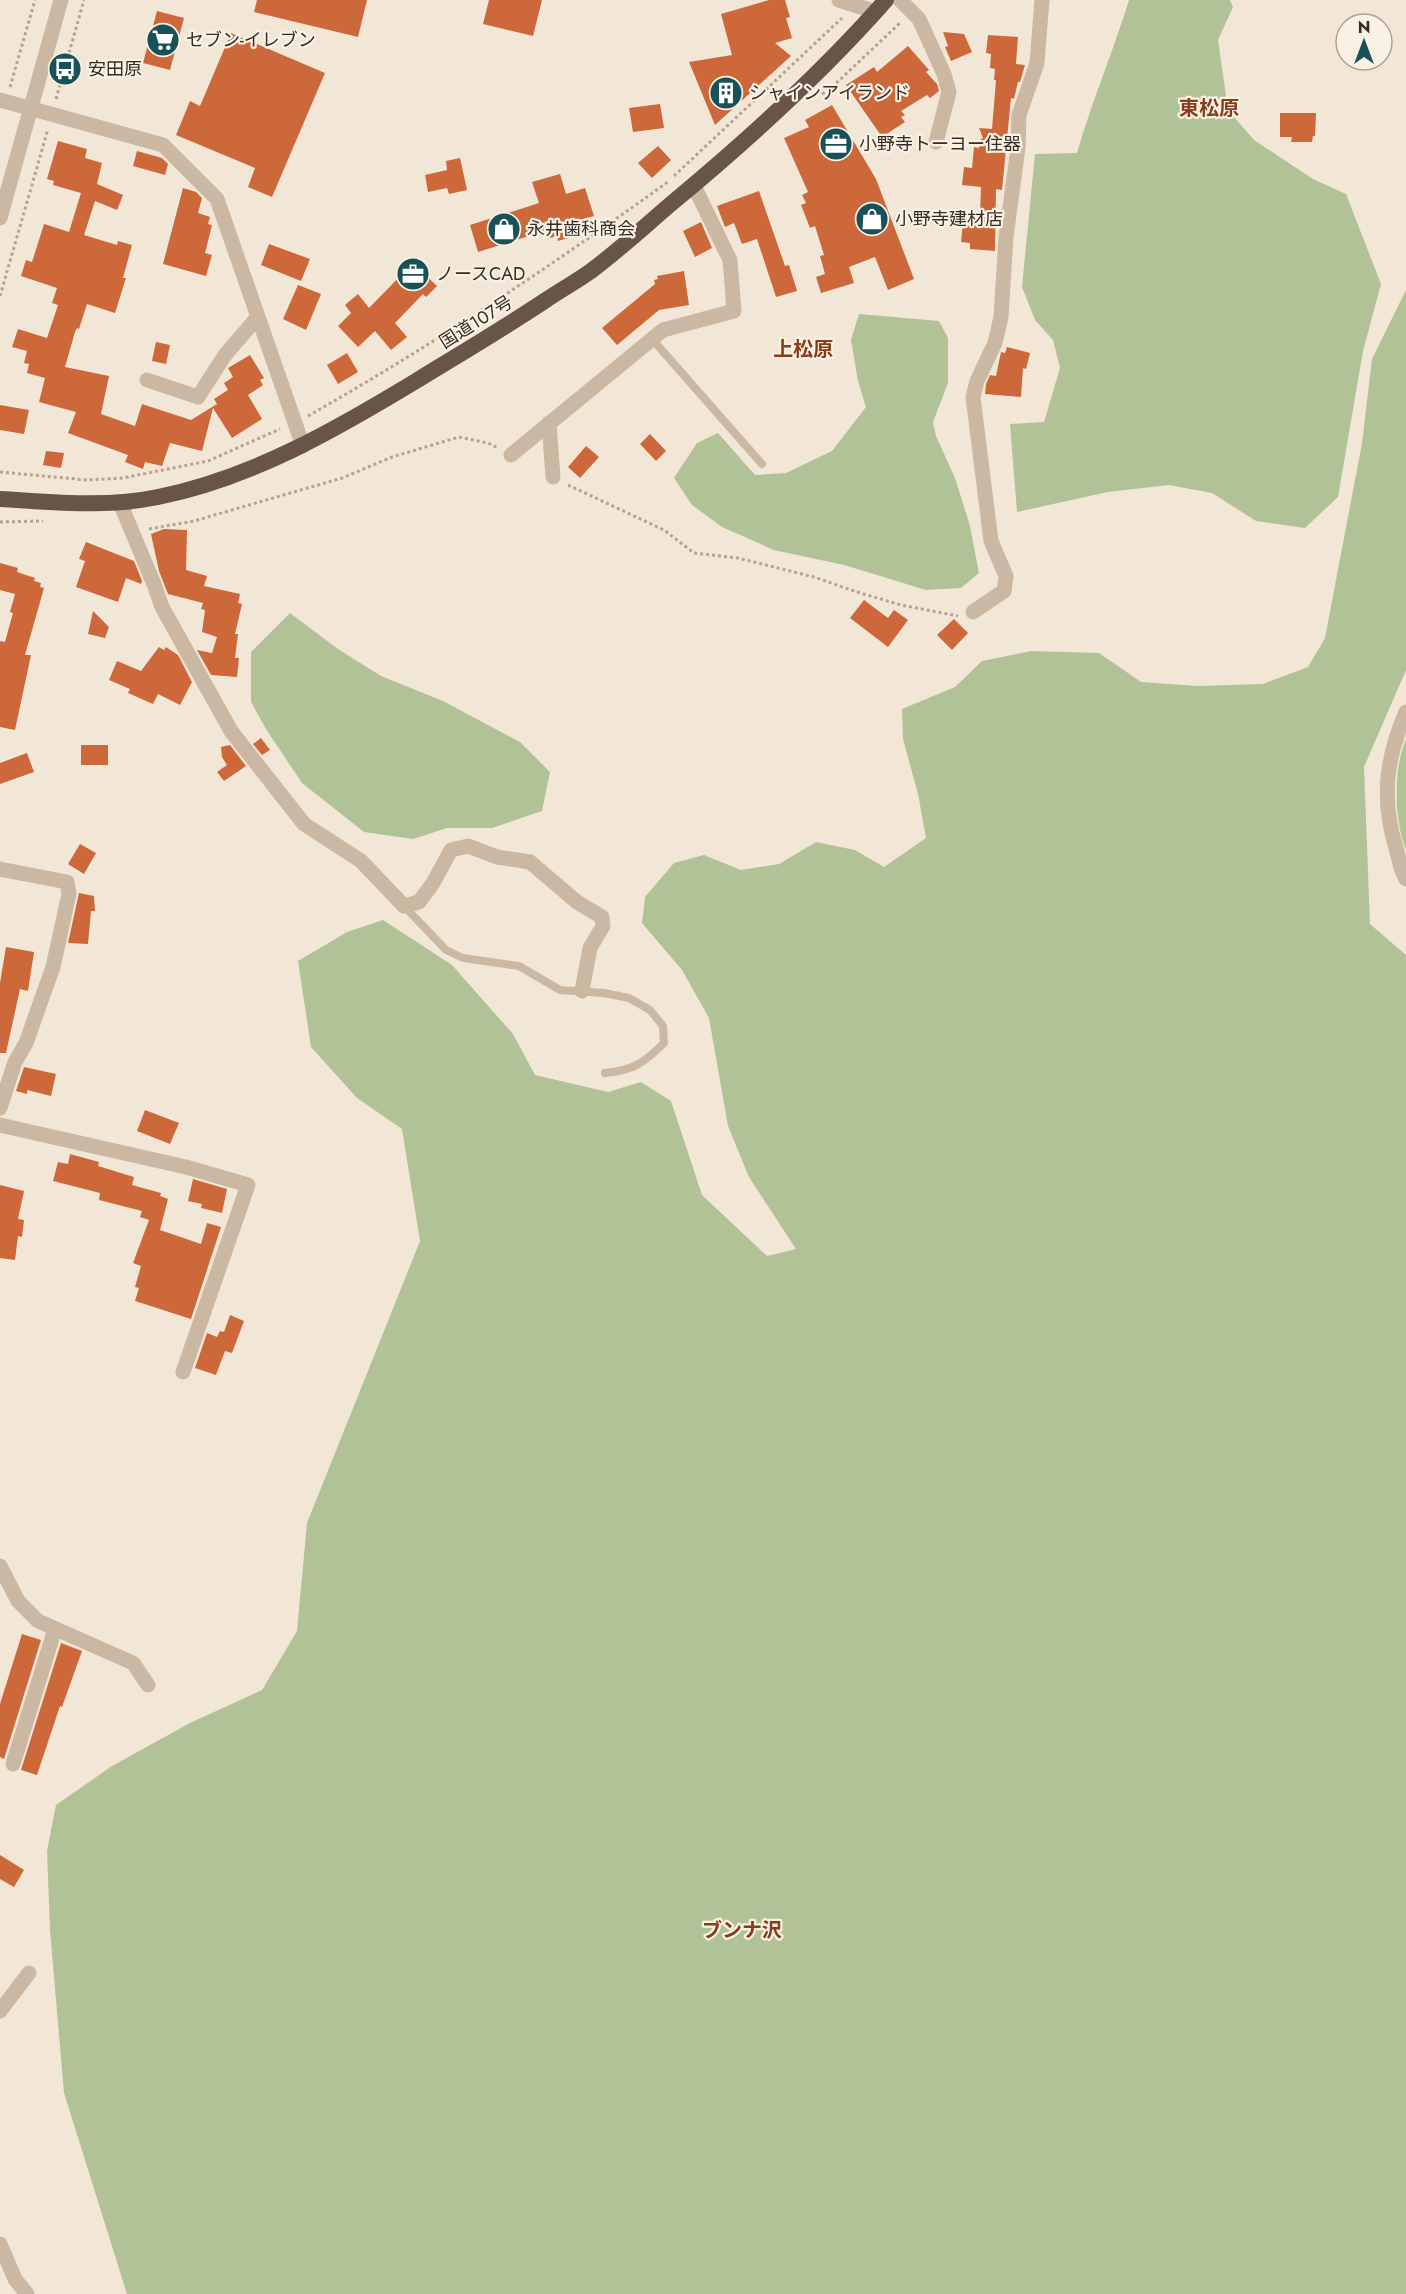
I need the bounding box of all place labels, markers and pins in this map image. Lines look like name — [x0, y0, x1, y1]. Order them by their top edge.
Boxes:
supermarket icon: セブン-イレブン — [145, 22, 181, 58]
place label: セブン-イレブン — [186, 27, 316, 53]
bus stop icon: 安田原 — [47, 51, 83, 87]
place label: 安田原 — [88, 56, 142, 82]
building icon: シャインアイランド — [708, 75, 744, 111]
place label: シャインアイランド — [749, 80, 910, 106]
office icon: 小野寺トーヨー住器 — [818, 126, 854, 162]
place label: 小野寺トーヨー住器 — [859, 131, 1021, 157]
shop icon: 小野寺建材店 — [854, 201, 890, 237]
place label: 小野寺建材店 — [895, 206, 1003, 232]
shop icon: 永井歯科商会 — [486, 211, 522, 247]
place label: 永井歯科商会 — [527, 216, 635, 242]
office icon: ノースCAD — [395, 256, 431, 292]
place label: ノースCAD — [436, 261, 525, 287]

